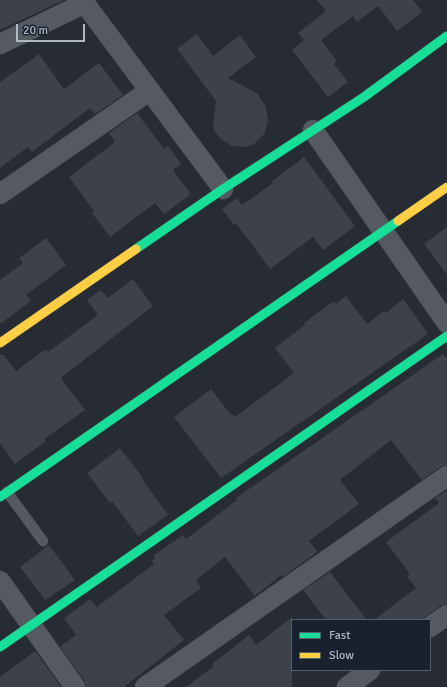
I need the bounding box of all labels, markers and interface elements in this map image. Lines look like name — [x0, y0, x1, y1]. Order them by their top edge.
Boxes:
scale bar — [18, 16, 87, 42]
text: 20 m — [23, 23, 48, 38]
legend — [291, 619, 431, 671]
text: Fast — [329, 628, 350, 643]
text: Slow — [329, 648, 354, 663]

